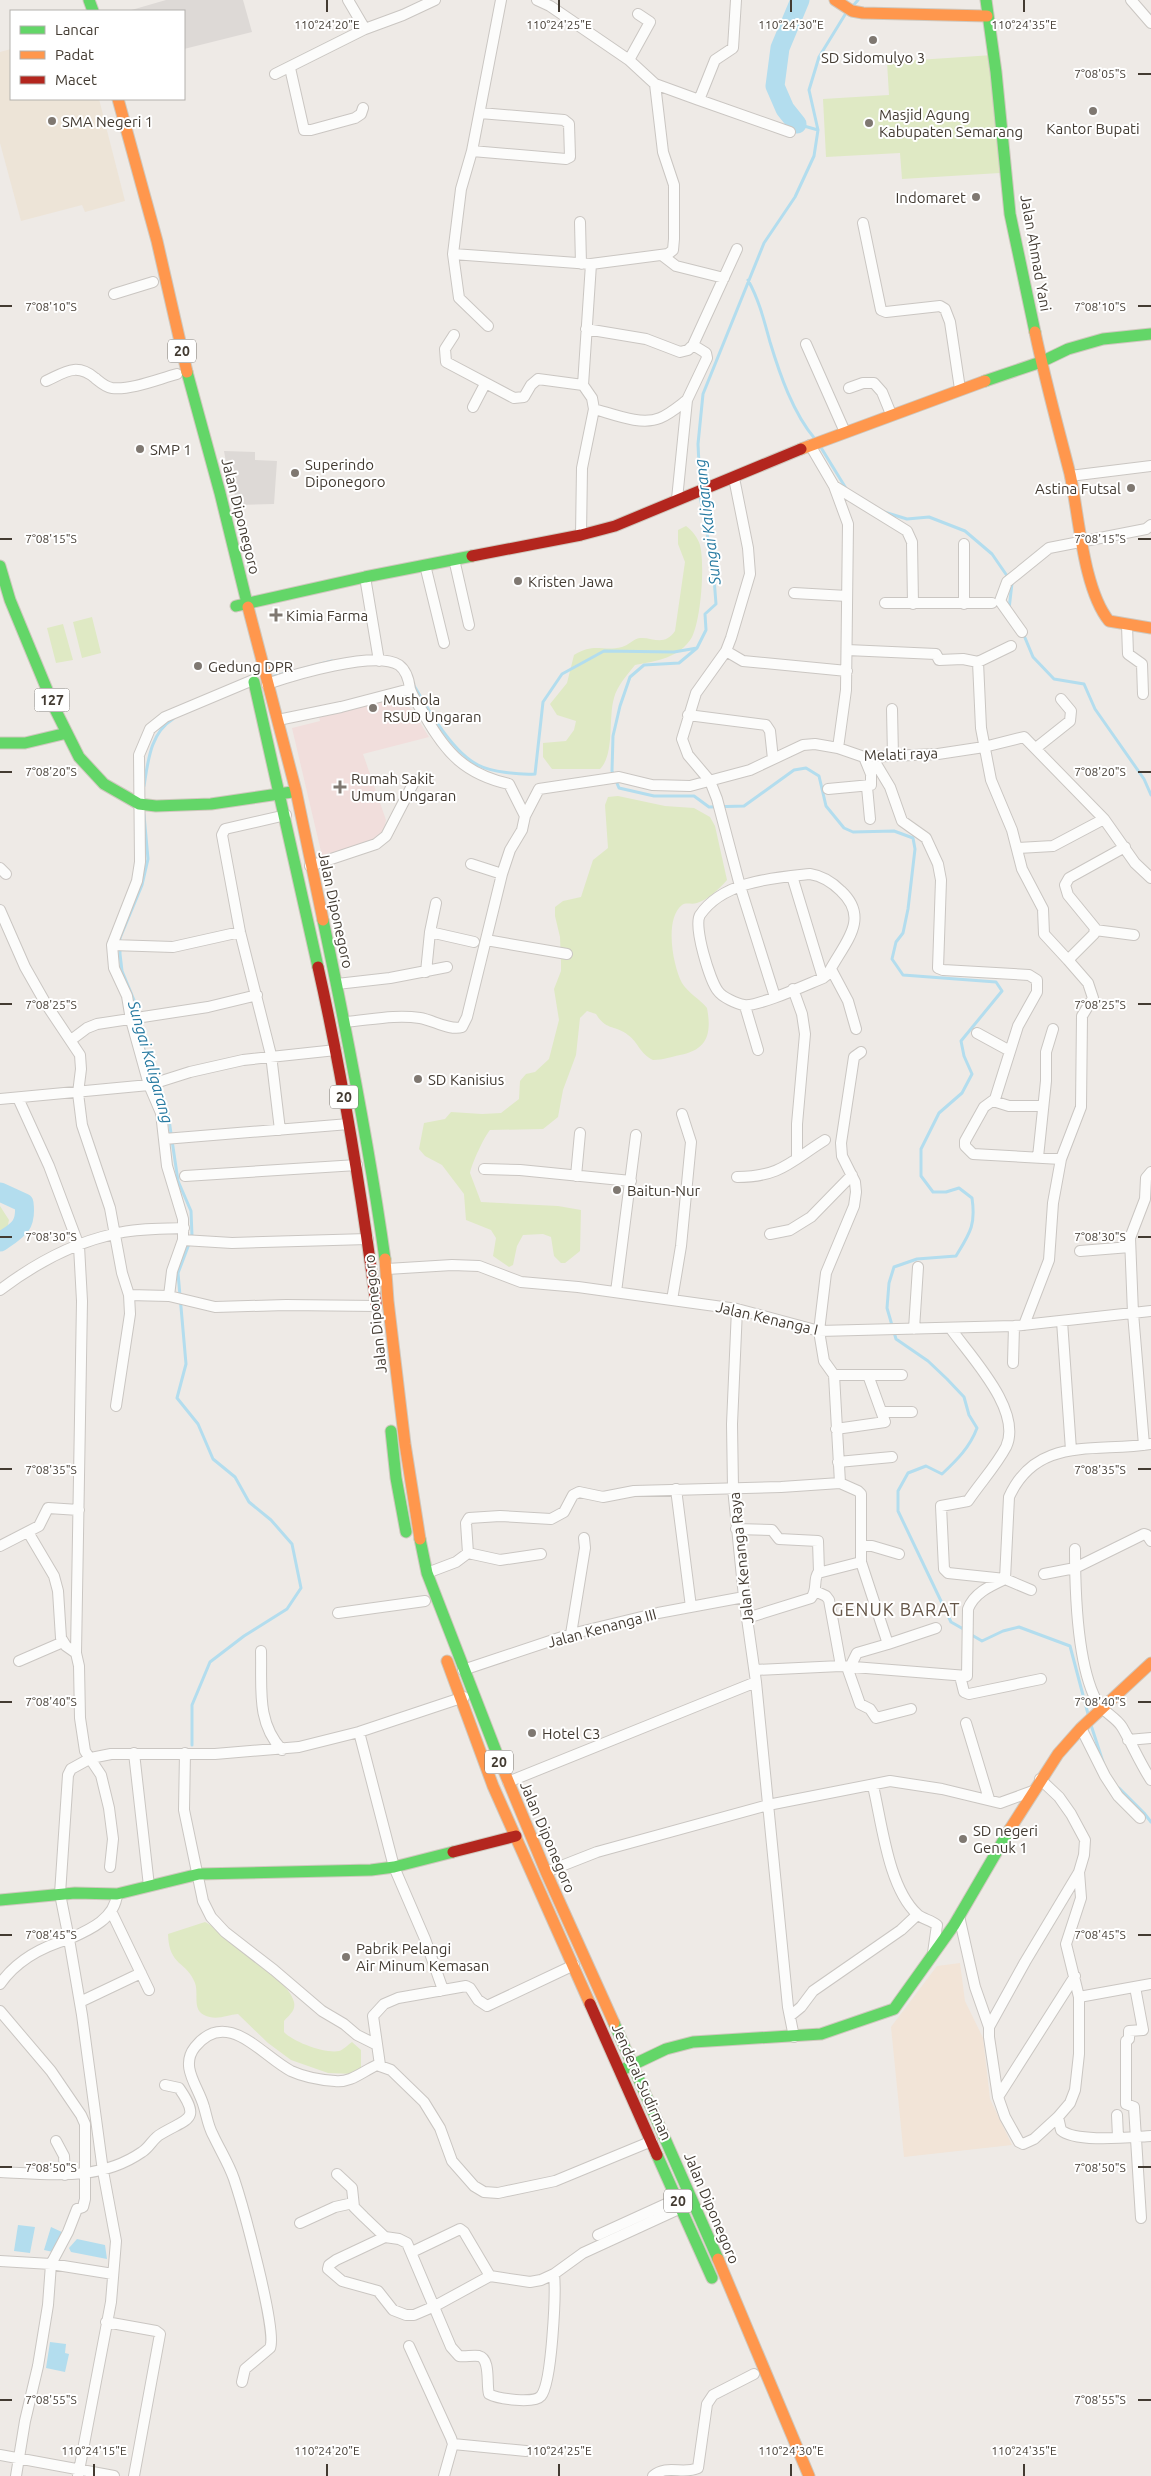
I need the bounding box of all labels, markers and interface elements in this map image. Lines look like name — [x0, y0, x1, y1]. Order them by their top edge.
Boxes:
legend — [10, 10, 185, 100]
text: 110°24'20"E — [294, 18, 360, 31]
text: 110°24'25"E — [526, 18, 592, 31]
text: 110°24'30"E — [758, 18, 824, 31]
text: 110°24'35"E — [991, 18, 1057, 31]
text: Lancar — [55, 21, 100, 38]
marker: SD Sidomulyo 3 — [867, 34, 879, 46]
text: Padat — [55, 46, 94, 63]
place label: SD Sidomulyo 3 — [821, 49, 925, 66]
text: 7°08'05"S — [1074, 67, 1126, 80]
text: Macet — [55, 71, 97, 88]
marker: Kantor Bupati — [1087, 105, 1099, 117]
place label: Masjid Agung Kabupaten Semarang — [879, 106, 1023, 140]
place label: SMA Negeri 1 — [62, 113, 153, 130]
marker: SMA Negeri 1 — [46, 115, 58, 127]
marker: Masjid Agung Kabupaten Semarang — [863, 117, 875, 129]
place label: Kantor Bupati — [1046, 120, 1140, 137]
place label: Indomaret — [896, 189, 966, 206]
marker: Indomaret — [970, 191, 982, 203]
street label: Jalan Ahmad Yani — [1017, 193, 1055, 313]
text: 7°08'10"S — [25, 300, 77, 313]
text: 7°08'10"S — [1074, 300, 1126, 313]
road number: 20 — [168, 340, 196, 362]
place label: SMP 1 — [150, 441, 192, 458]
marker: SMP 1 — [134, 443, 146, 455]
street label: Jalan Diponegoro — [218, 456, 264, 576]
place label: Superindo Diponegoro — [305, 456, 385, 490]
water label: Sungai Kaligarang — [690, 458, 724, 587]
marker: Superindo Diponegoro — [289, 467, 301, 479]
place label: Astina Futsal — [1035, 480, 1121, 497]
marker: Astina Futsal — [1125, 482, 1137, 494]
text: 7°08'15"S — [25, 532, 77, 545]
text: 7°08'15"S — [1074, 532, 1126, 545]
place label: Kristen Jawa — [528, 573, 614, 590]
marker: Kristen Jawa — [512, 575, 524, 587]
place label: Kimia Farma — [286, 607, 368, 624]
marker: Kimia Farma — [270, 609, 282, 621]
place label: Gedung DPR — [208, 658, 293, 675]
marker: Gedung DPR — [192, 660, 204, 672]
road number: 127 — [34, 688, 70, 712]
place label: Mushola RSUD Ungaran — [383, 691, 482, 725]
marker: Mushola RSUD Ungaran — [367, 702, 379, 714]
street label: Melati raya — [864, 744, 938, 764]
text: 7°08'20"S — [25, 765, 77, 778]
text: 7°08'20"S — [1074, 765, 1126, 778]
place label: Rumah Sakit Umum Ungaran — [351, 770, 456, 804]
marker: Rumah Sakit Umum Ungaran — [333, 780, 347, 794]
street label: Jalan Diponegoro — [315, 850, 357, 970]
text: 7°08'25"S — [25, 998, 77, 1011]
water label: Sungai Kaligarang — [125, 998, 177, 1126]
text: 7°08'25"S — [1074, 998, 1126, 1011]
place label: SD Kanisius — [428, 1071, 504, 1088]
marker: SD Kanisius — [412, 1073, 424, 1085]
road number: 20 — [330, 1086, 358, 1108]
place label: Baitun-Nur — [627, 1182, 701, 1199]
marker: Baitun-Nur — [611, 1184, 623, 1196]
text: 7°08'30"S — [25, 1230, 77, 1243]
text: 7°08'30"S — [1074, 1230, 1126, 1243]
street label: Jalan Diponegoro — [360, 1254, 390, 1374]
street label: Jalan Kenanga I — [714, 1298, 820, 1338]
text: 7°08'35"S — [25, 1463, 77, 1476]
text: 7°08'35"S — [1074, 1463, 1126, 1476]
street label: Jalan Kenanga Raya — [726, 1491, 756, 1625]
district label: GENUK BARAT — [832, 1599, 960, 1619]
street label: Jalan Kenanga III — [546, 1605, 658, 1651]
text: 7°08'40"S — [25, 1695, 77, 1708]
text: 7°08'40"S — [1074, 1695, 1126, 1708]
place label: Hotel C3 — [542, 1725, 600, 1742]
marker: Hotel C3 — [526, 1727, 538, 1739]
road number: 20 — [485, 1750, 513, 1774]
street label: Jalan Diponegoro — [517, 1779, 579, 1895]
place label: SD negeri Genuk 1 — [973, 1822, 1038, 1856]
marker: SD negeri Genuk 1 — [957, 1833, 969, 1845]
text: 7°08'45"S — [25, 1928, 77, 1941]
text: 7°08'45"S — [1074, 1928, 1126, 1941]
place label: Pabrik Pelangi Air Minum Kemasan — [356, 1940, 489, 1974]
marker: Pabrik Pelangi Air Minum Kemasan — [340, 1951, 352, 1963]
street label: Jenderal Sudirman — [609, 2021, 675, 2143]
street label: Jalan Diponegoro — [681, 2150, 743, 2266]
text: 7°08'50"S — [25, 2161, 77, 2174]
text: 7°08'50"S — [1074, 2161, 1126, 2174]
road number: 20 — [664, 2190, 692, 2212]
text: 7°08'55"S — [25, 2393, 77, 2406]
text: 7°08'55"S — [1074, 2393, 1126, 2406]
text: 110°24'15"E — [61, 2444, 127, 2457]
text: 110°24'20"E — [294, 2444, 360, 2457]
text: 110°24'25"E — [526, 2444, 592, 2457]
text: 110°24'30"E — [758, 2444, 824, 2457]
text: 110°24'35"E — [991, 2444, 1057, 2457]

